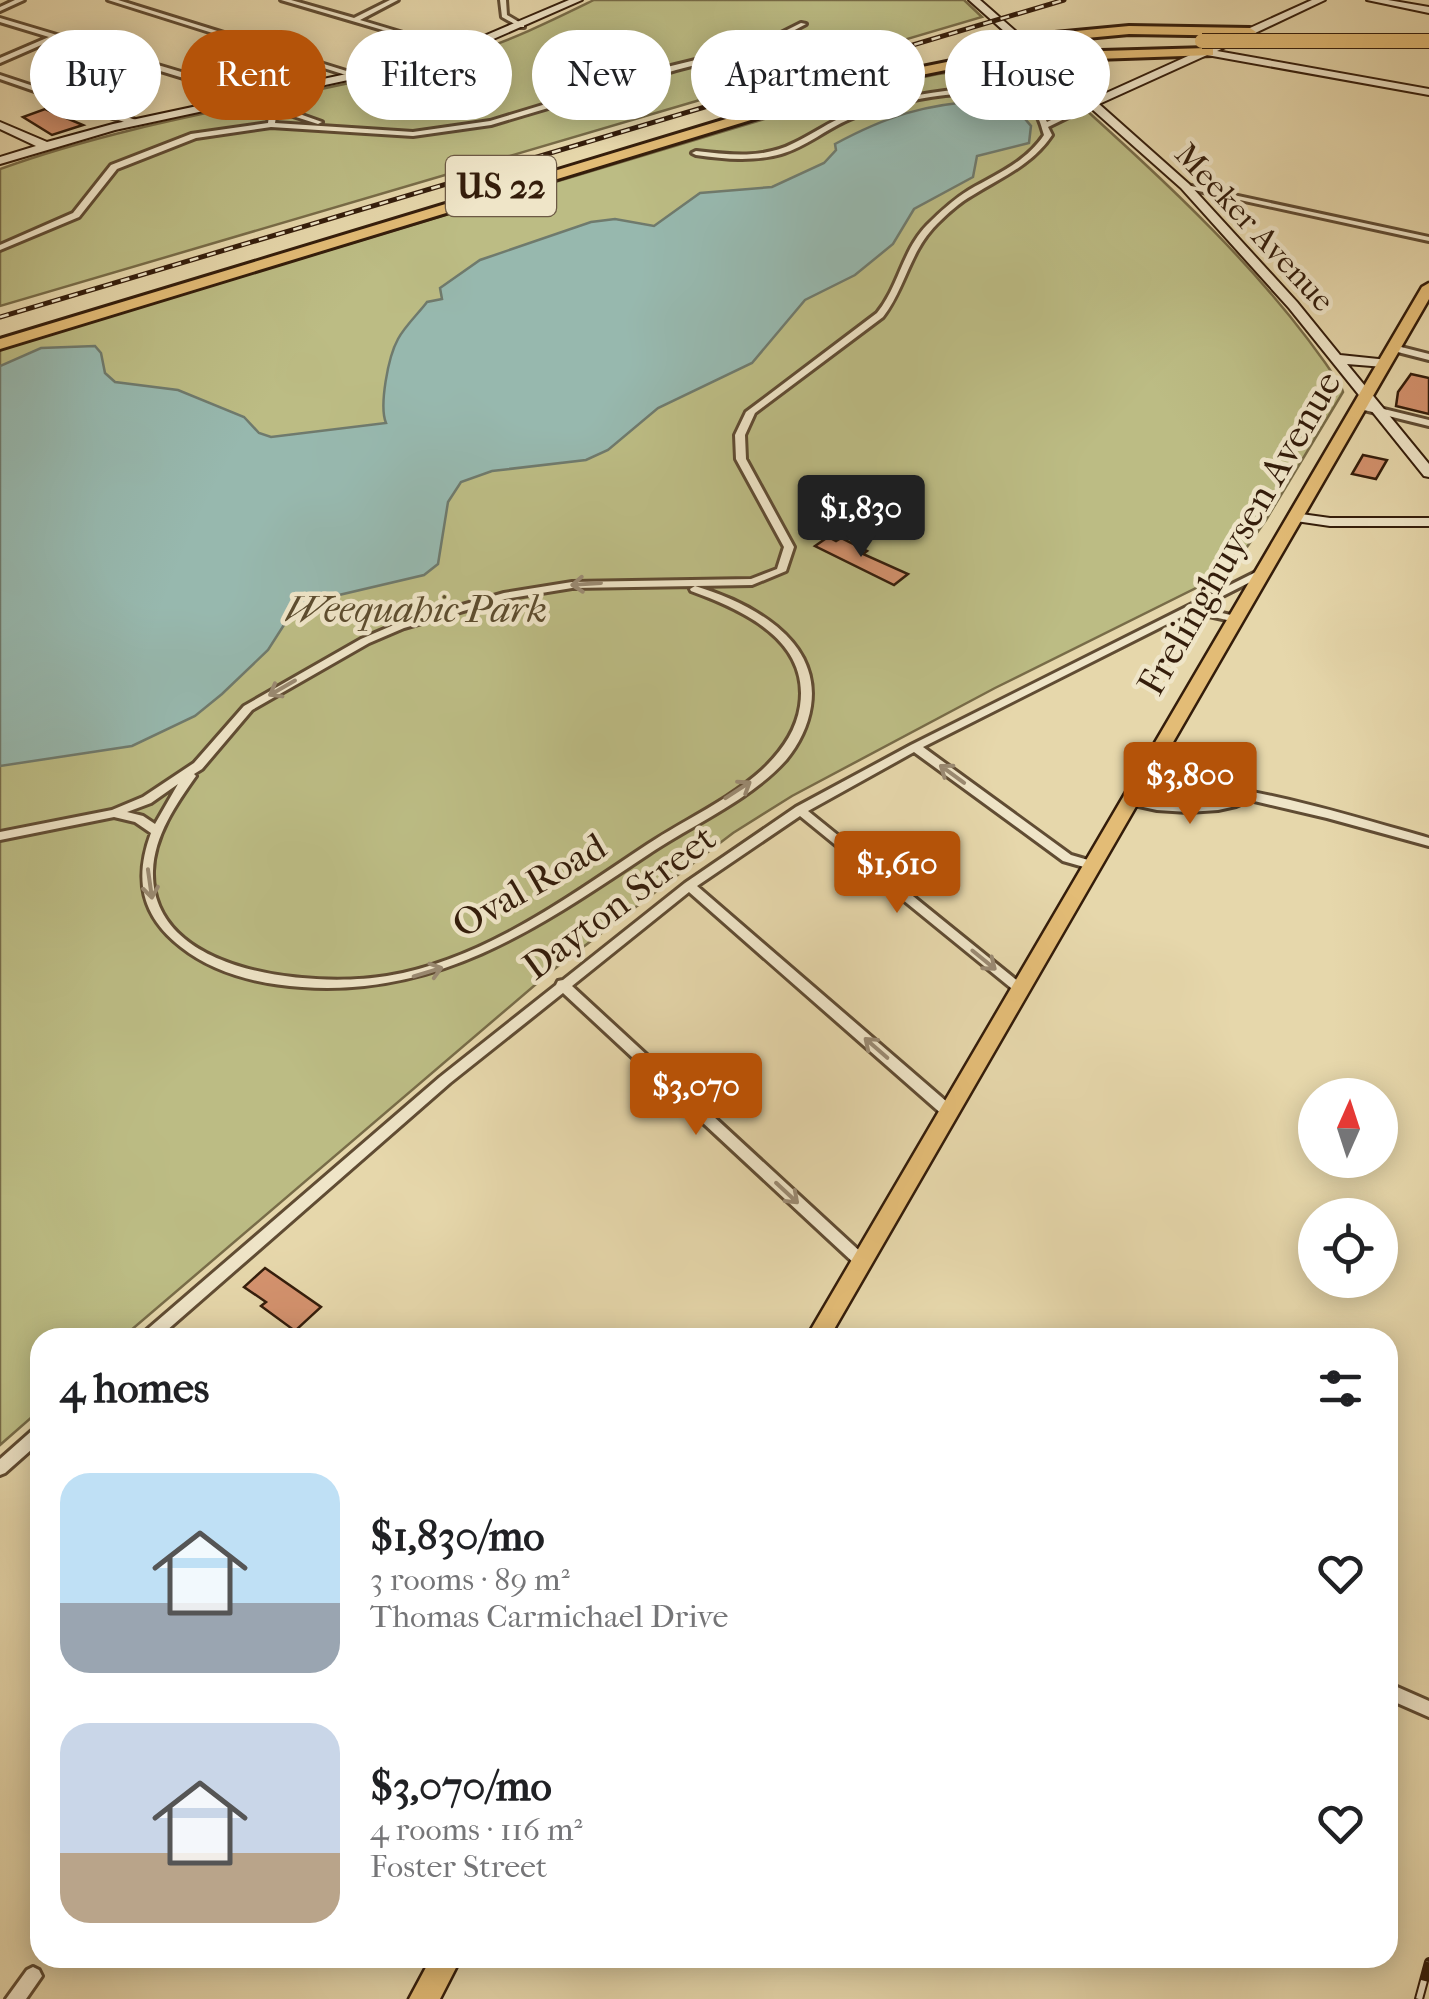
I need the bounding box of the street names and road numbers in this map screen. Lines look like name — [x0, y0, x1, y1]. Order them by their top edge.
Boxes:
street label: Meeker Avenue — [1167, 136, 1342, 319]
road number: US 22 — [446, 156, 556, 216]
street label: Frelinghuysen Avenue — [1128, 363, 1351, 703]
street label: Dayton Street — [514, 815, 725, 989]
street label: Oval Road — [445, 823, 614, 947]

